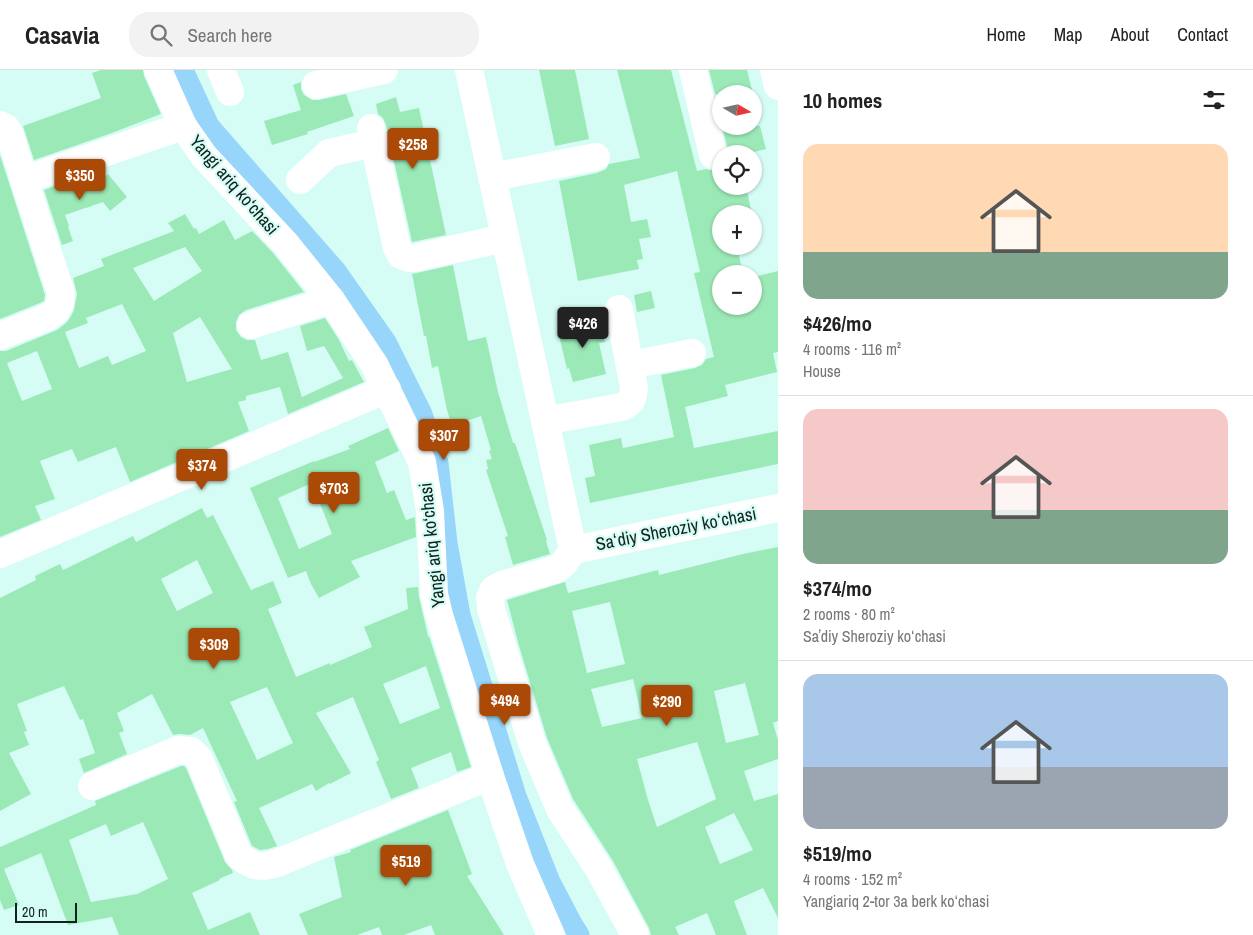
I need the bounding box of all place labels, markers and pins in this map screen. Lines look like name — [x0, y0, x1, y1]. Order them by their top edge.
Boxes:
pin: $258 — [383, 128, 443, 170]
pin: $350 — [50, 158, 110, 201]
pin: $426 — [553, 306, 613, 349]
pin: $307 — [414, 418, 474, 461]
pin: $374 — [172, 448, 232, 491]
pin: $703 — [304, 472, 364, 514]
pin: $309 — [184, 628, 244, 670]
pin: $494 — [475, 684, 535, 726]
pin: $290 — [637, 684, 697, 727]
pin: $519 — [376, 844, 436, 887]

